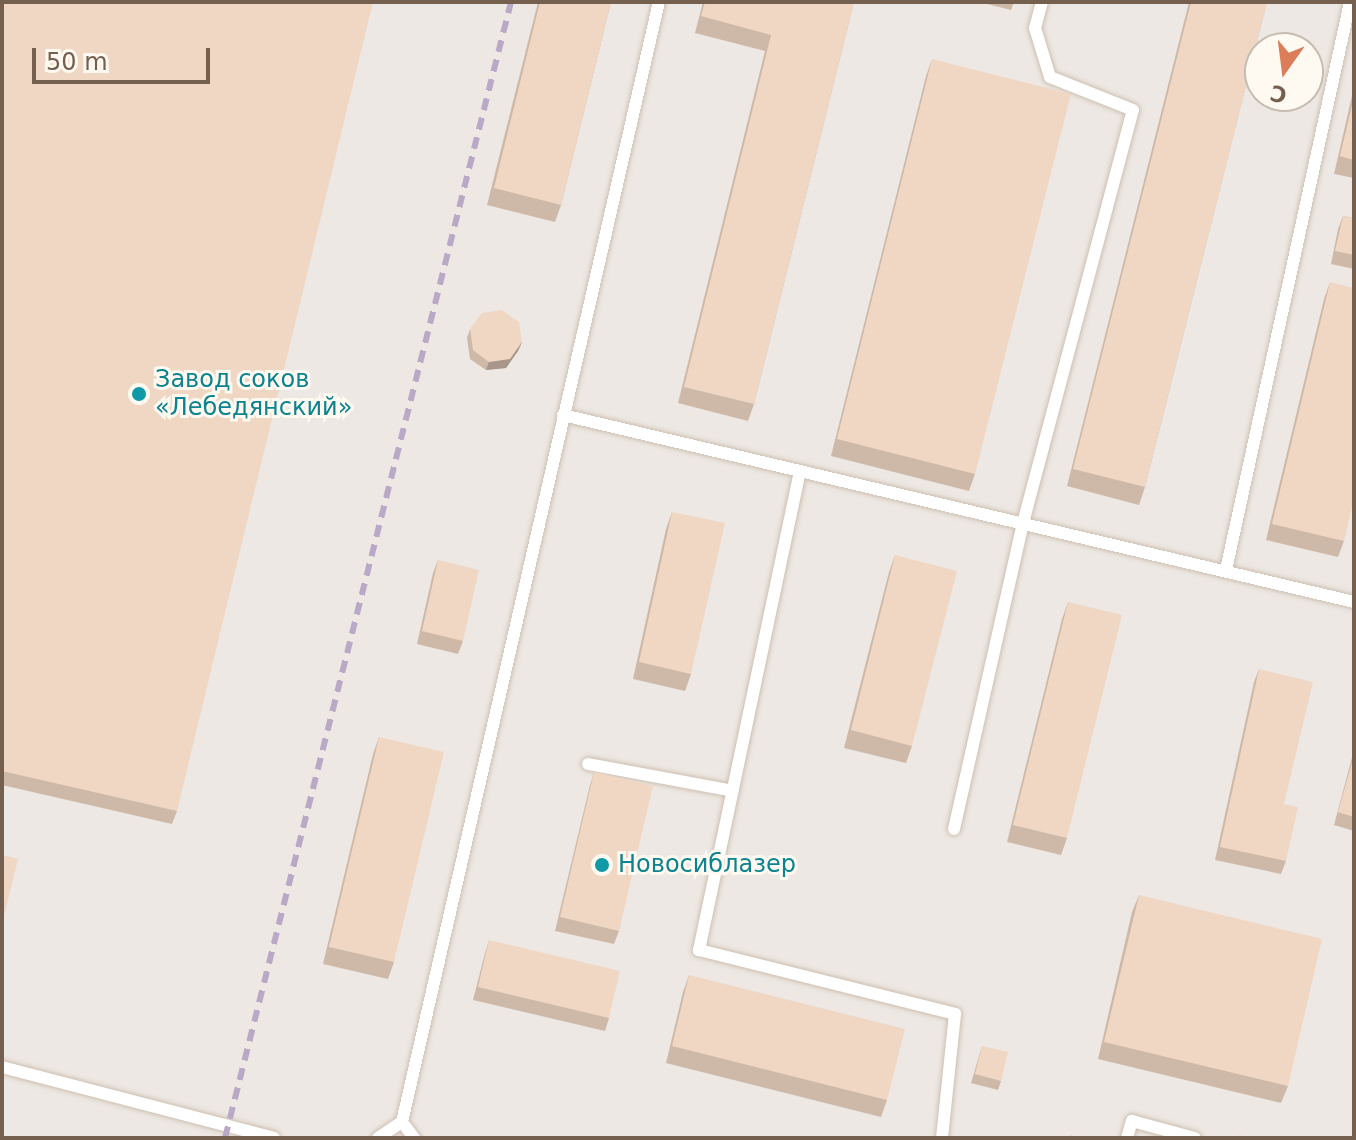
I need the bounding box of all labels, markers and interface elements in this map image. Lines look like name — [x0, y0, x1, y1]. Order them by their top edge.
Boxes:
scale bar — [36, 32, 214, 82]
north arrow — [1244, 32, 1324, 112]
text: 50 m — [46, 48, 108, 76]
text: С — [1268, 80, 1289, 108]
place label: Завод соков «Лебедянский» — [155, 366, 352, 422]
marker: Завод соков «Лебедянский» — [130, 385, 148, 403]
place label: Новосиблазер — [618, 851, 796, 879]
marker: Новосиблазер — [593, 856, 611, 874]

